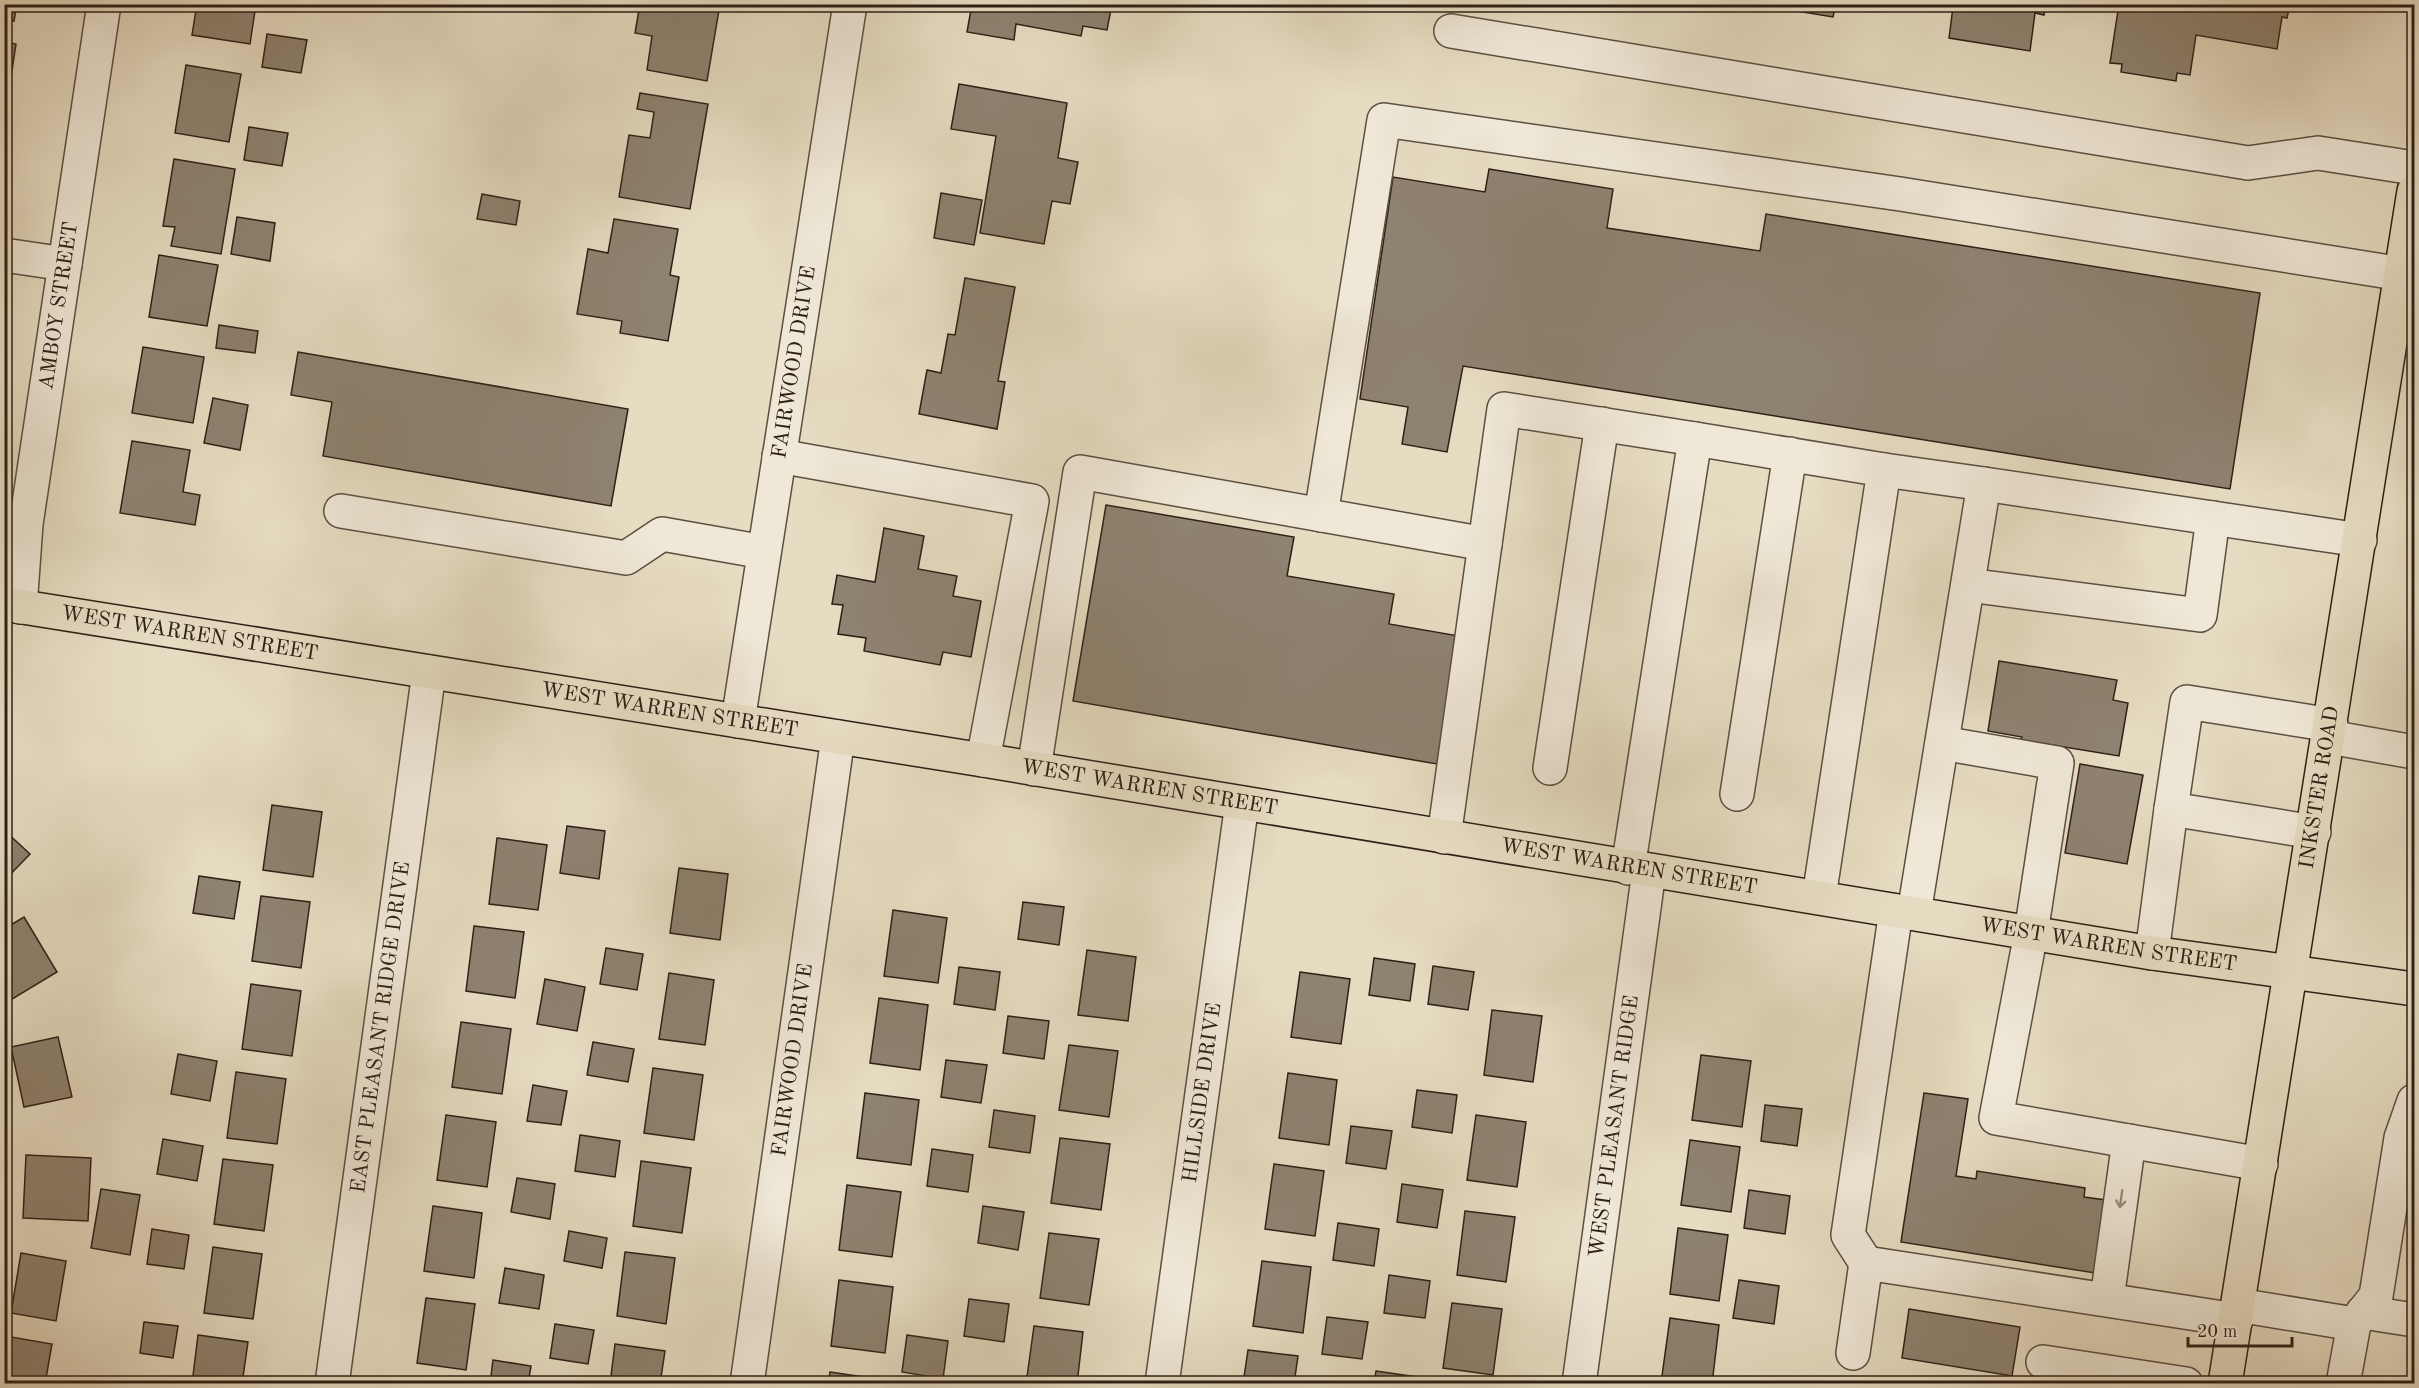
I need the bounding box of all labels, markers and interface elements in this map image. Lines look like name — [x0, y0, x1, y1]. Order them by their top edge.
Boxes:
street label: AMBOY STREET — [36, 220, 82, 391]
street label: FAIRWOOD DRIVE — [769, 264, 819, 460]
street label: WEST WARREN STREET — [60, 603, 320, 664]
street label: WEST WARREN STREET — [540, 679, 800, 741]
street label: INKSTER ROAD — [2296, 704, 2343, 870]
street label: WEST WARREN STREET — [1019, 756, 1279, 819]
street label: WEST WARREN STREET — [1499, 835, 1759, 898]
street label: EAST PLEASANT RIDGE DRIVE — [348, 860, 414, 1195]
street label: WEST WARREN STREET — [1978, 914, 2238, 975]
street label: FAIRWOOD DRIVE — [769, 962, 817, 1158]
street label: WEST PLEASANT RIDGE — [1586, 994, 1642, 1259]
street label: HILLSIDE DRIVE — [1179, 1001, 1225, 1184]
one-way arrow — [2116, 1189, 2127, 1209]
scale bar — [2188, 1310, 2292, 1348]
text: 20 m — [2197, 1323, 2237, 1341]

